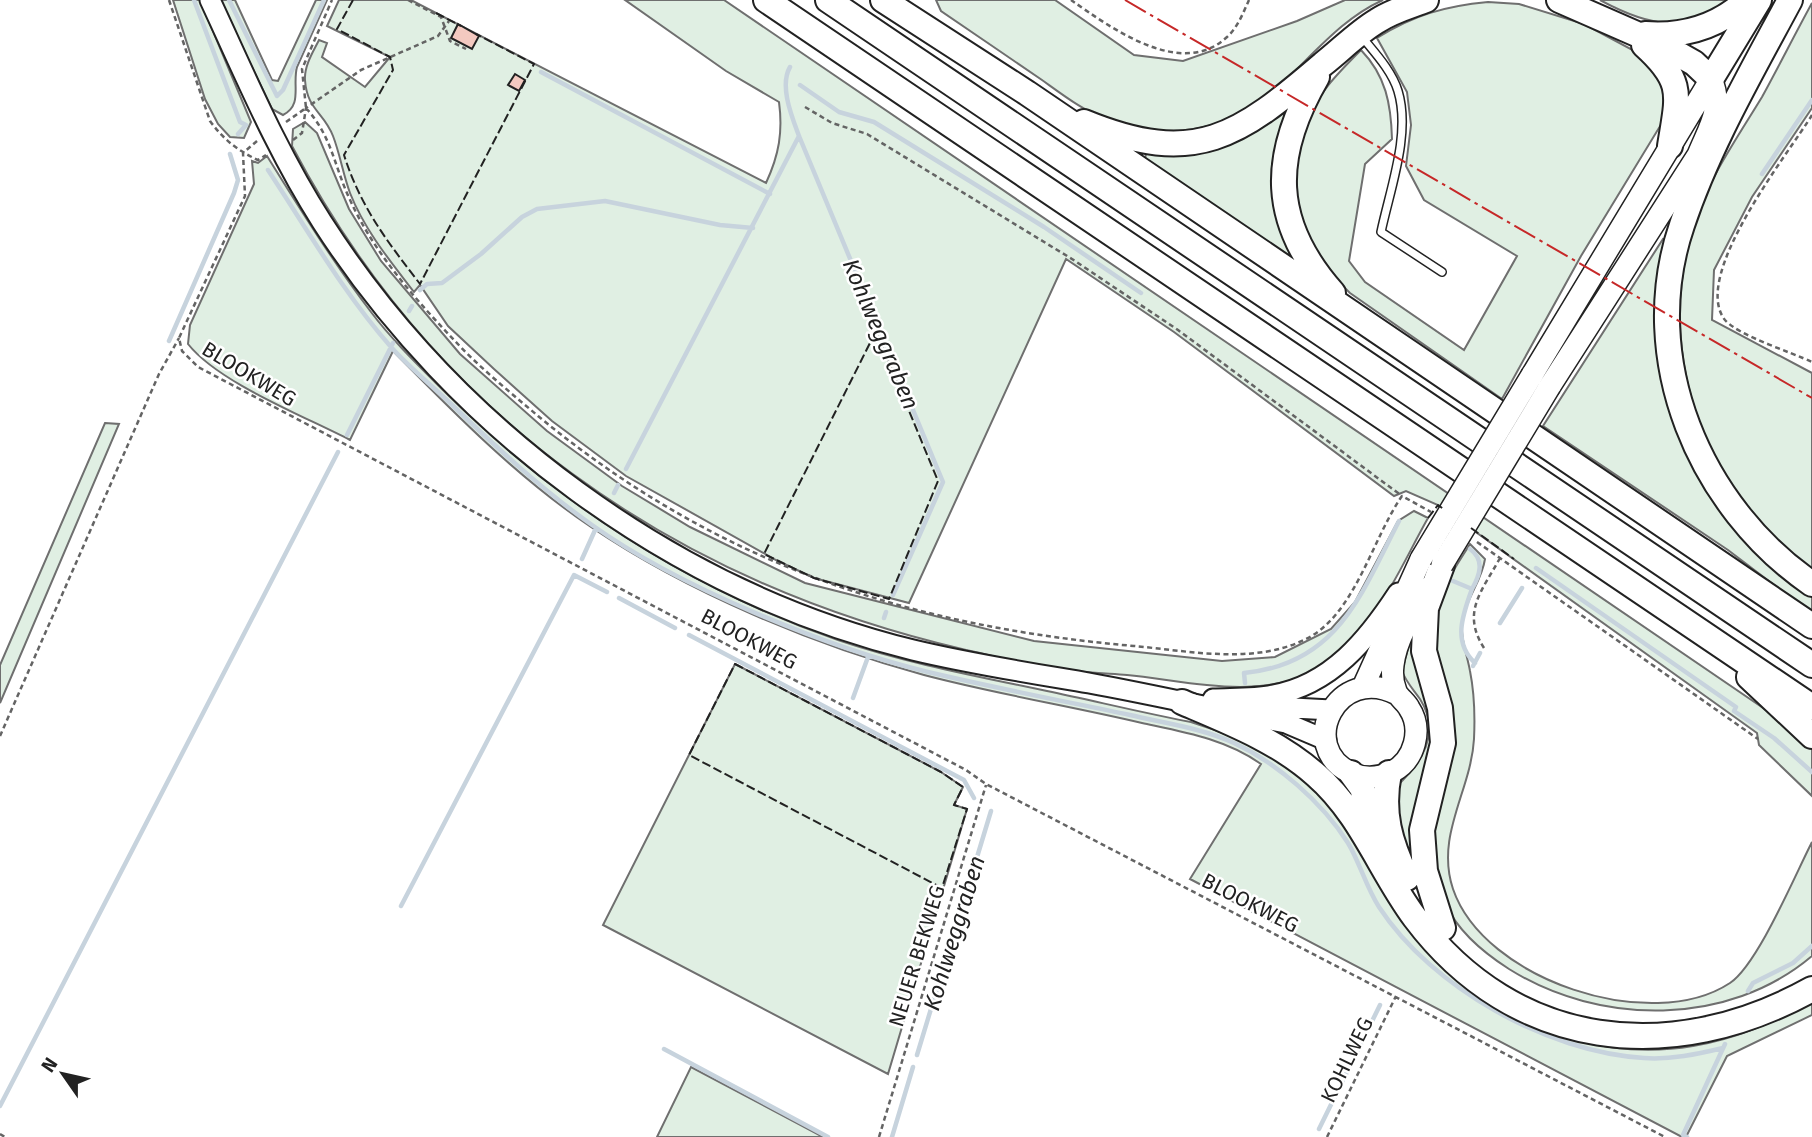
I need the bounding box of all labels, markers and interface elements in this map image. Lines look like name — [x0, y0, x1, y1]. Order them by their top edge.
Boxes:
water label: Kohlweggraben — [837, 254, 925, 414]
street label: BLOOKWEG — [197, 336, 301, 412]
street label: BLOOKWEG — [696, 603, 802, 675]
water label: Kohlweggraben — [917, 852, 991, 1014]
street label: BLOOKWEG — [1197, 868, 1303, 938]
street label: NEUER BEKWEG — [883, 882, 951, 1030]
street label: KOHLWEG — [1315, 1013, 1379, 1107]
north arrow — [28, 1039, 98, 1109]
text: N — [36, 1053, 62, 1076]

